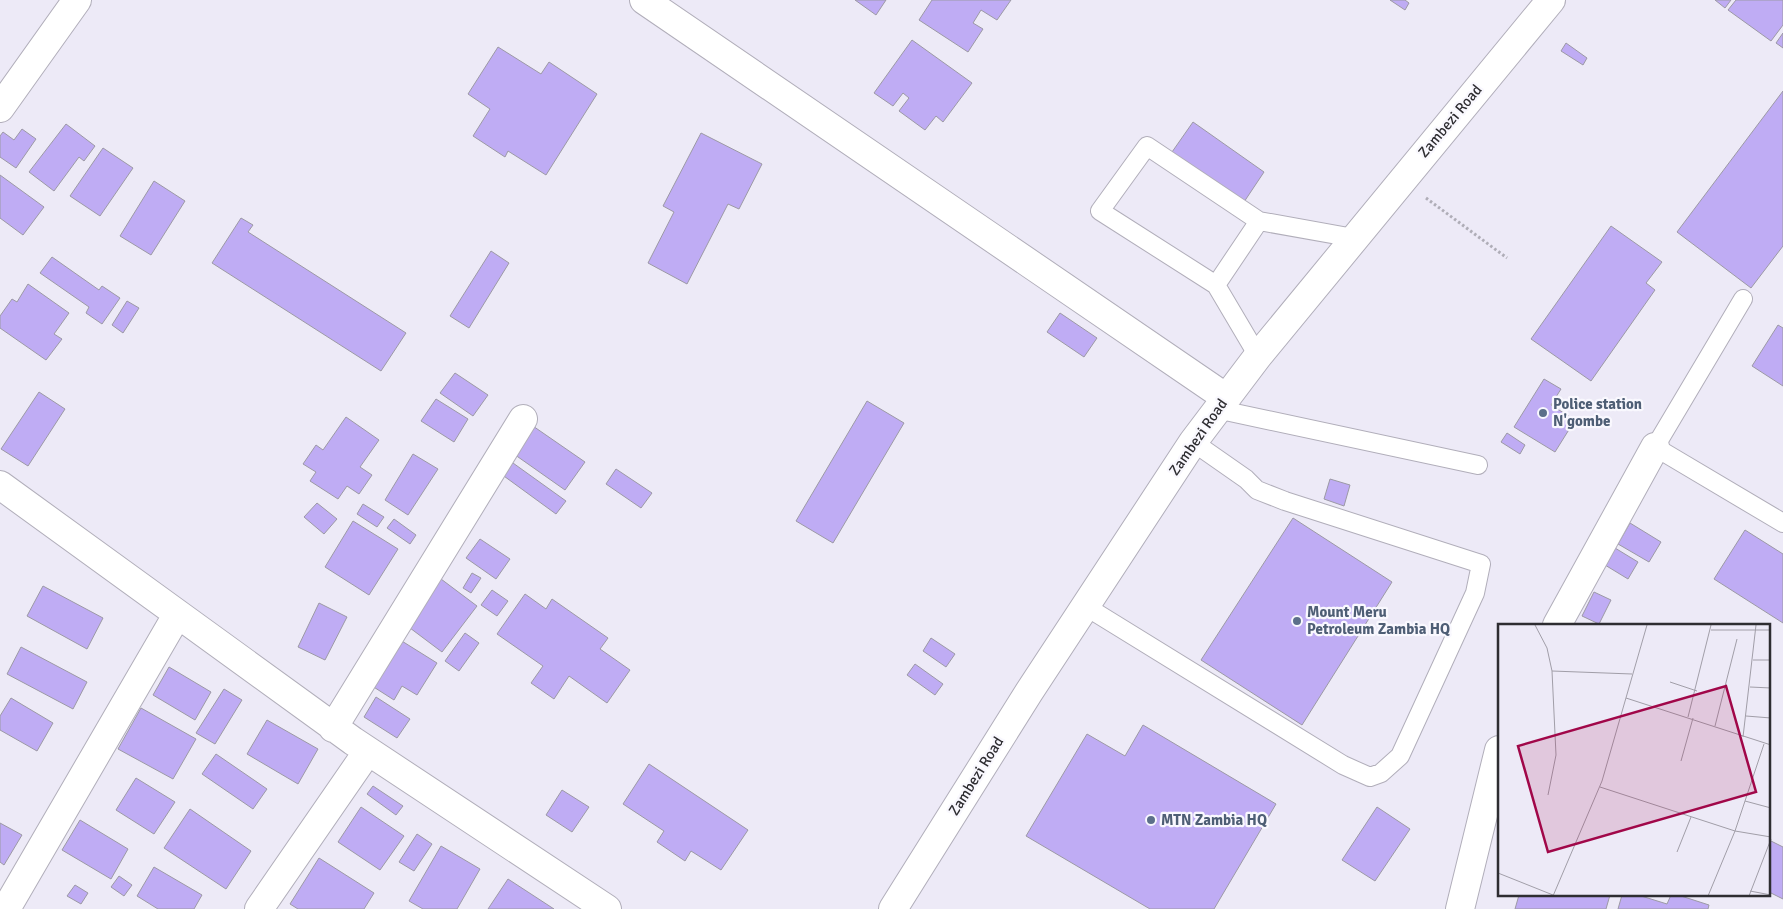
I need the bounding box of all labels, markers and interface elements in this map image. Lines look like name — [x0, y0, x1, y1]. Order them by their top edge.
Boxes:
street label: Zambezi Road — [1414, 81, 1486, 161]
street label: Zambezi Road — [1165, 395, 1231, 479]
place label: Police station N'gombe — [1553, 395, 1642, 430]
marker: Police station N'gombe — [1537, 407, 1549, 419]
place label: Mount Meru Petroleum Zambia HQ — [1307, 603, 1450, 638]
marker: Mount Meru Petroleum Zambia HQ — [1291, 615, 1303, 627]
inset map — [1498, 624, 1770, 896]
street label: Zambezi Road — [945, 733, 1007, 819]
place label: MTN Zambia HQ — [1161, 811, 1267, 829]
marker: MTN Zambia HQ — [1145, 814, 1157, 826]

